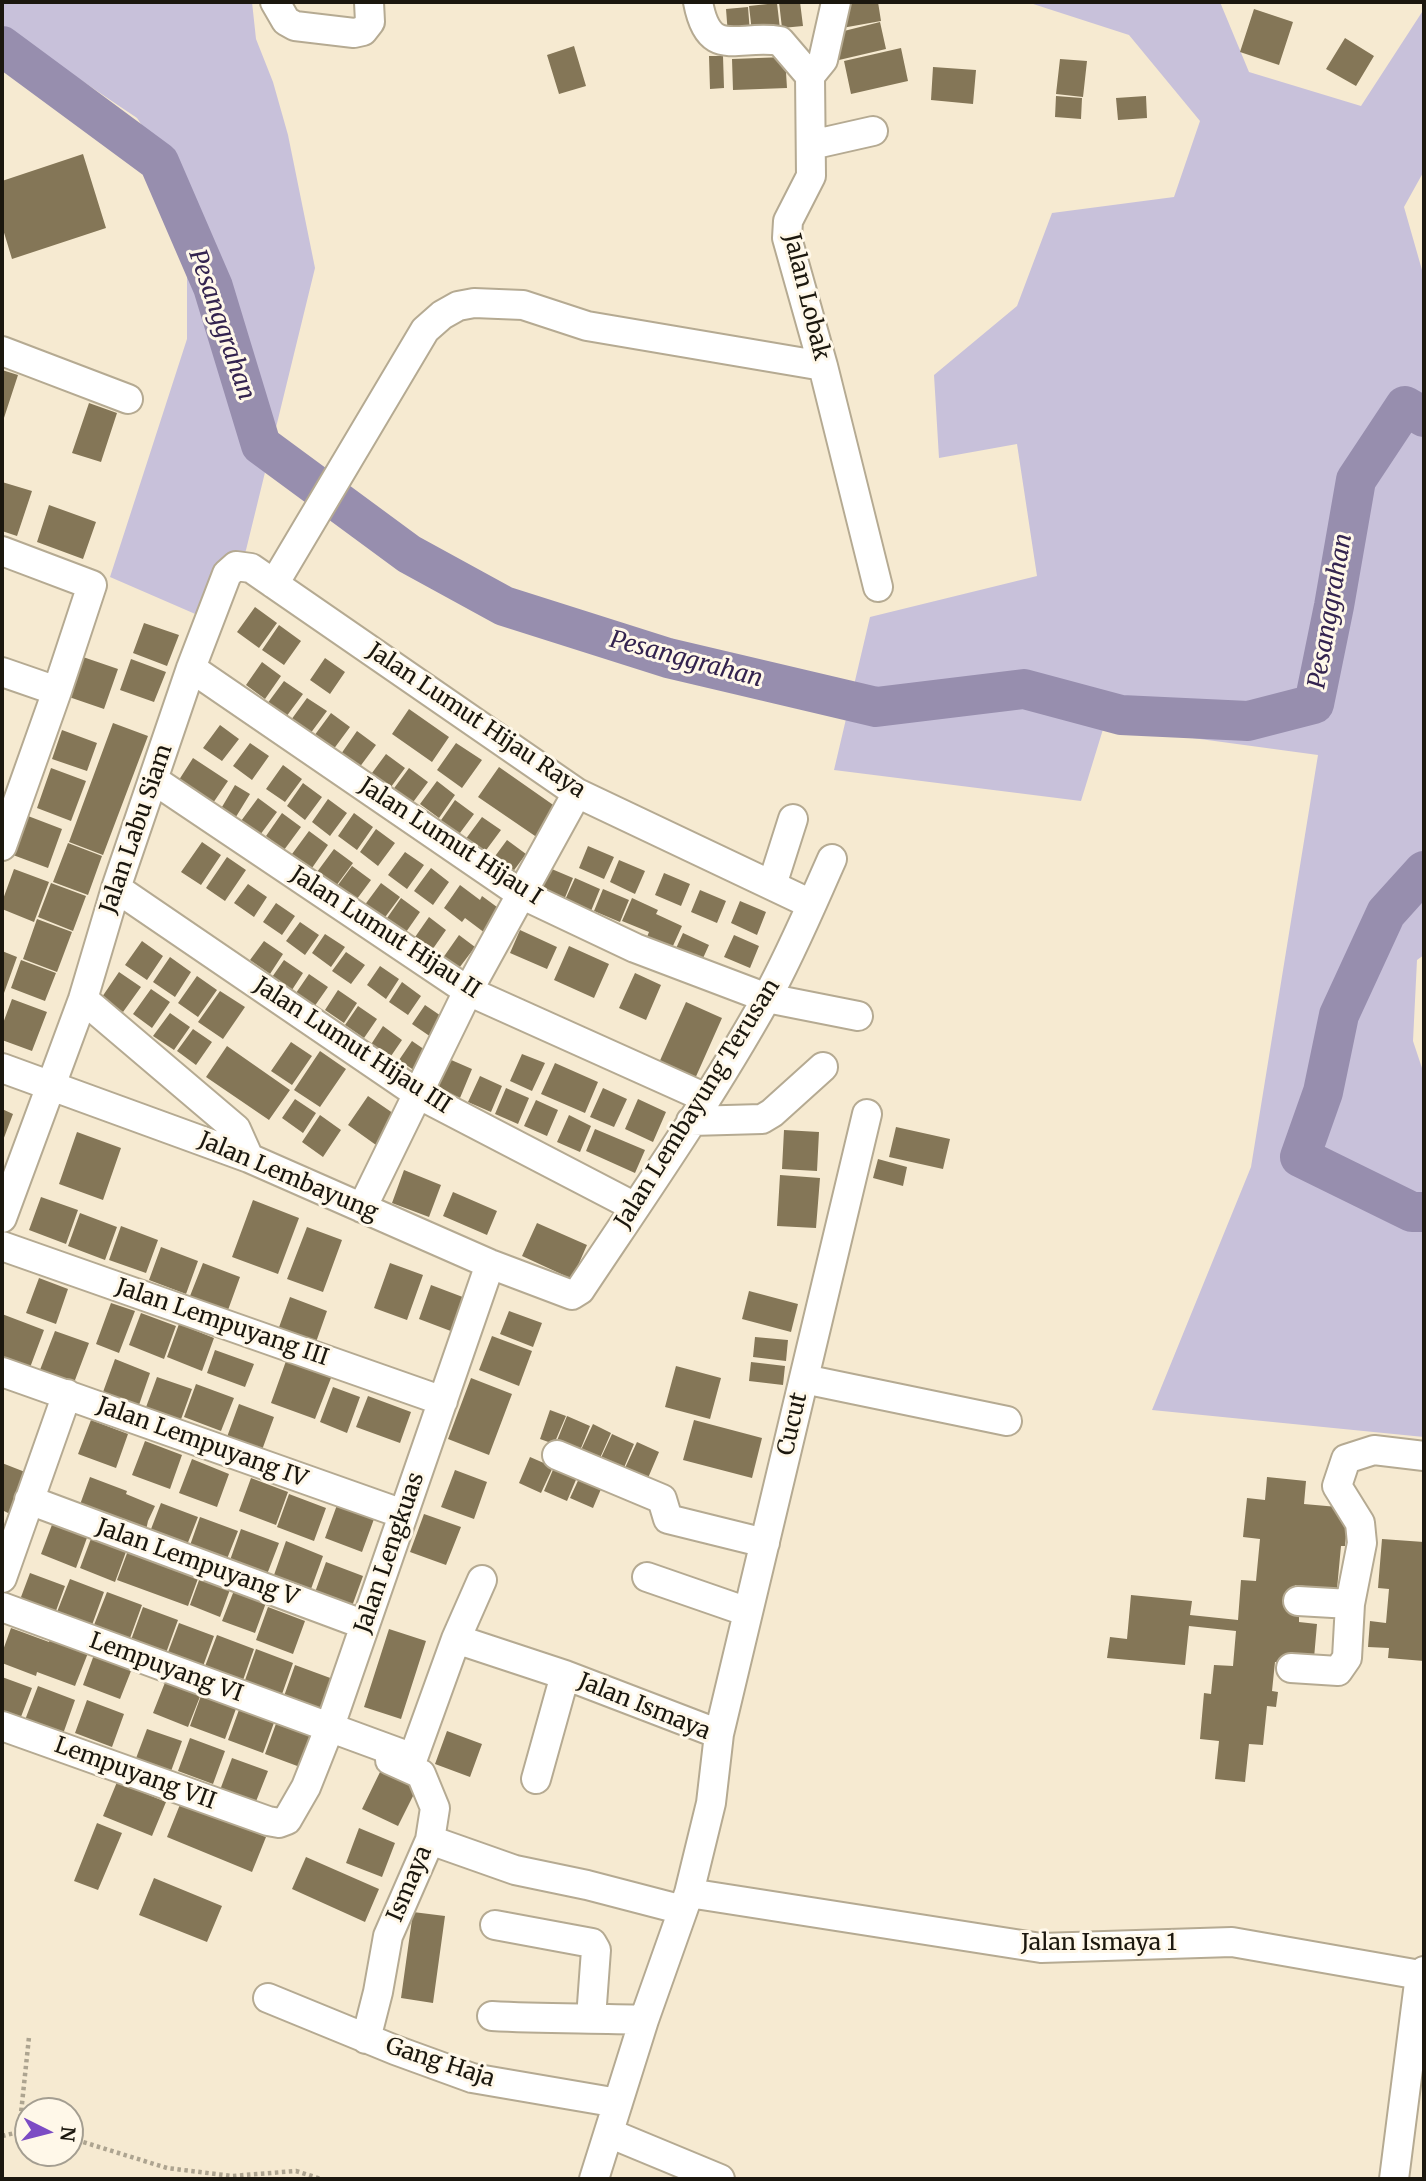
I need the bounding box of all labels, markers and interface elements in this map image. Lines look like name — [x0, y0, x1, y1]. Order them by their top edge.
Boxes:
street label: Jalan Lobak — [777, 231, 835, 363]
water label: Pesanggrahan — [182, 246, 260, 404]
water label: Pesanggrahan — [1303, 531, 1359, 691]
water label: Pesanggrahan — [606, 626, 766, 694]
street label: Jalan Lumut Hijau Raya — [362, 638, 590, 804]
street label: Jalan Labu Siam — [95, 741, 179, 917]
street label: Jalan Lumut Hijau I — [353, 773, 547, 911]
street label: Jalan Lumut Hijau II — [285, 861, 485, 1005]
street label: Jalan Lumut Hijau III — [248, 972, 456, 1120]
street label: Jalan Lembayung Terusan — [610, 974, 786, 1234]
street label: Jalan Lembayung — [194, 1127, 382, 1227]
street label: Jalan Lempuyang III — [112, 1274, 332, 1372]
street label: Cucut — [772, 1390, 814, 1458]
street label: Jalan Lempuyang IV — [93, 1392, 311, 1494]
street label: Jalan Lengkuas — [350, 1469, 430, 1637]
street label: Jalan Lempuyang V — [92, 1514, 302, 1612]
street label: Lempuyang VI — [86, 1627, 246, 1709]
street label: Jalan Ismaya — [574, 1668, 714, 1746]
street label: Lempuyang VII — [50, 1732, 220, 1816]
street label: Ismaya — [382, 1842, 438, 1926]
street label: Jalan Ismaya 1 — [1021, 1929, 1177, 1957]
street label: Gang Haja — [382, 2032, 498, 2094]
north arrow — [14, 2097, 84, 2167]
text: N — [55, 2125, 81, 2143]

